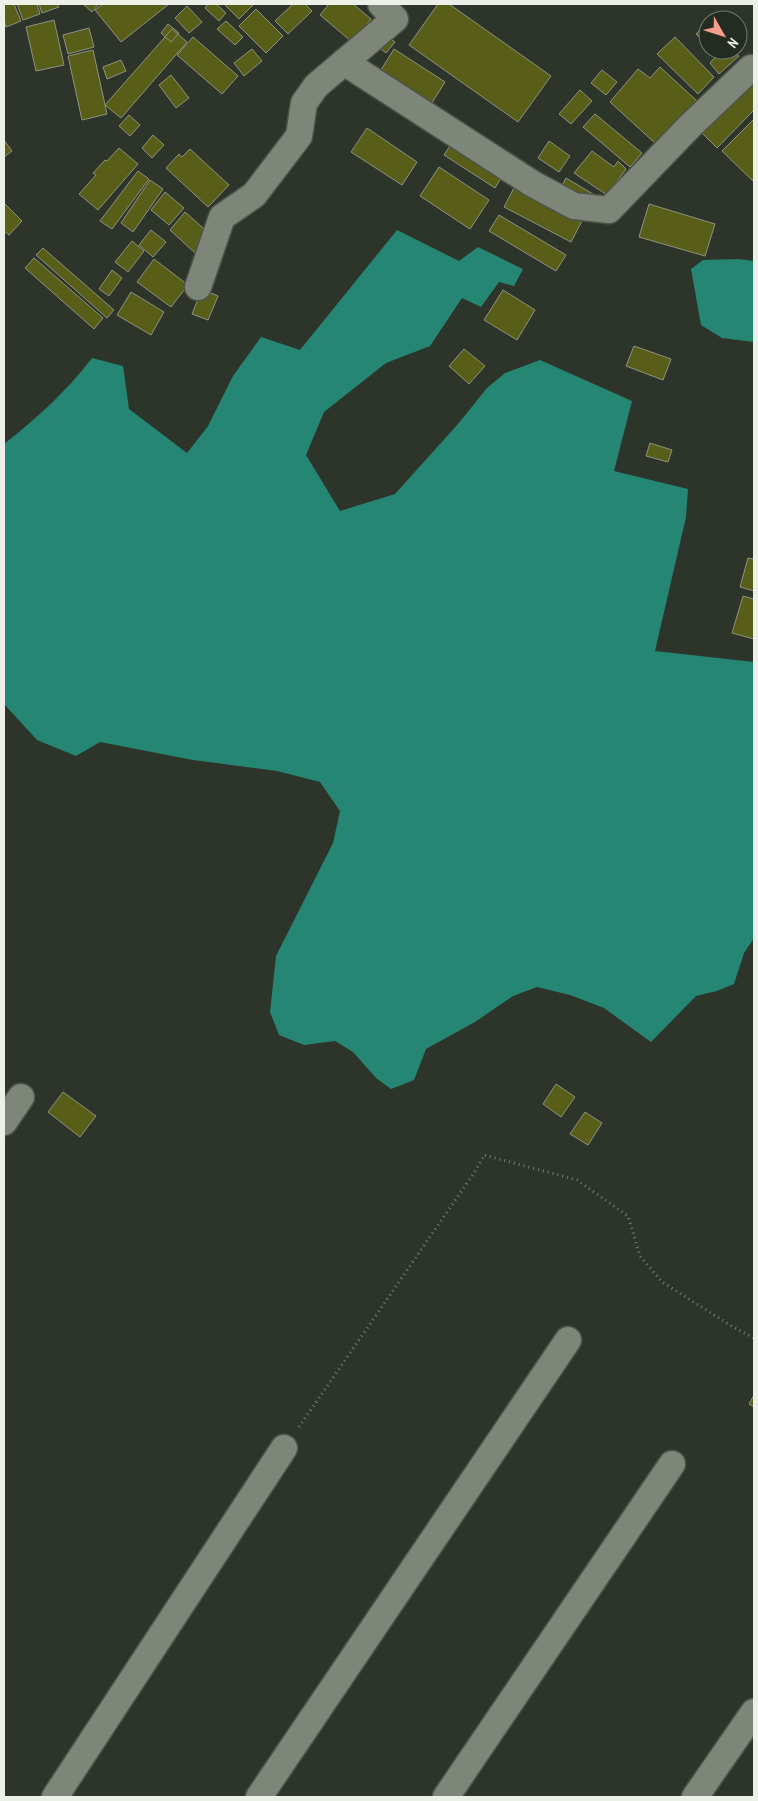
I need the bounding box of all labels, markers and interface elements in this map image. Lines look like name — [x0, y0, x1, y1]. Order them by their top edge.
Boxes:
north arrow — [698, 10, 748, 60]
text: N — [724, 35, 742, 52]

